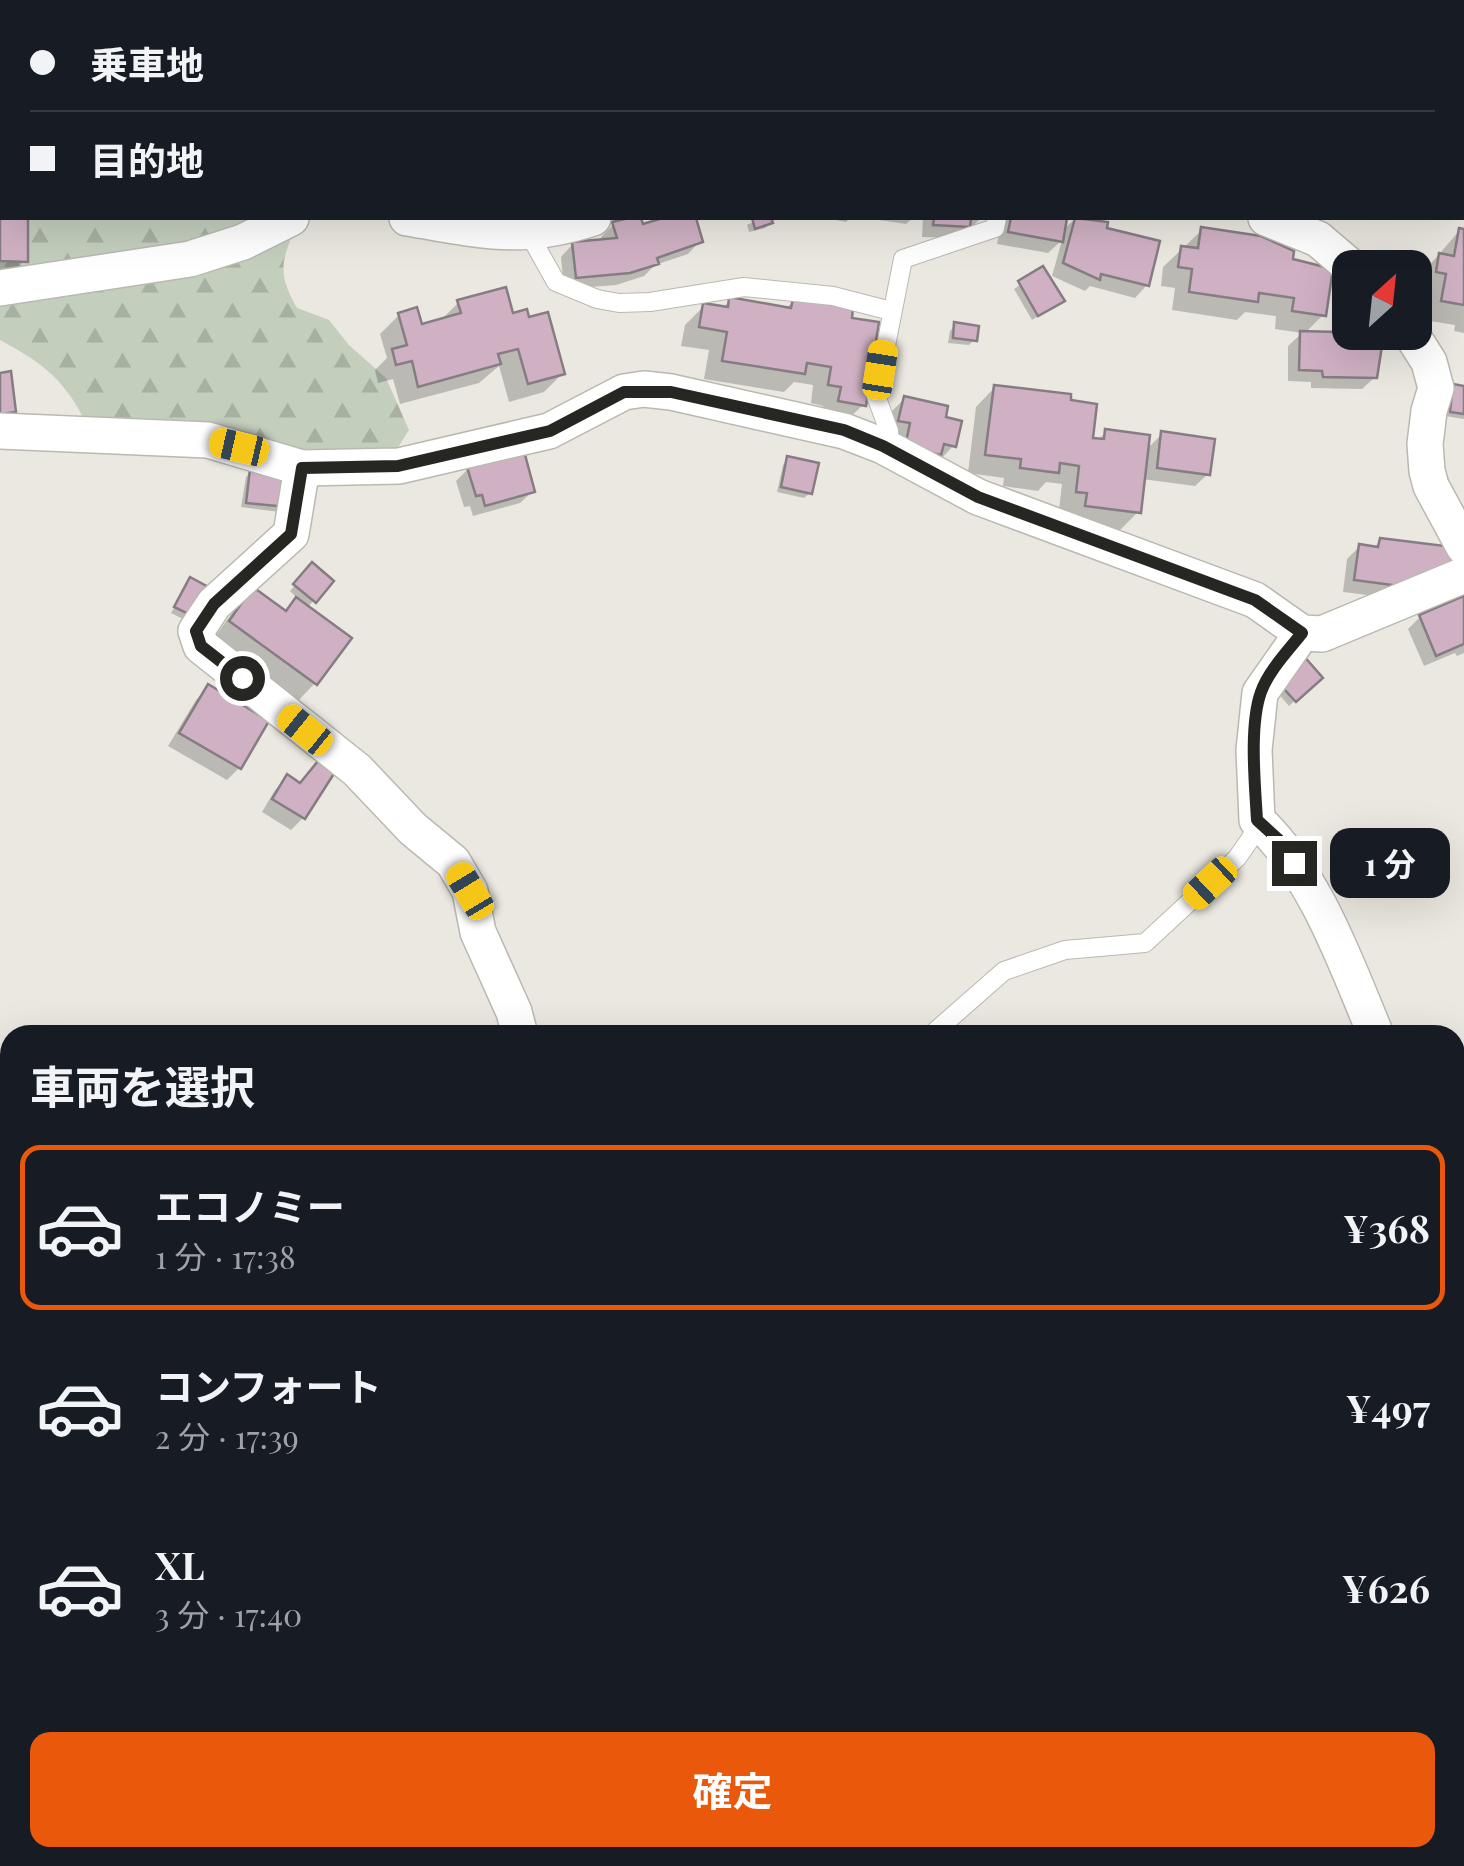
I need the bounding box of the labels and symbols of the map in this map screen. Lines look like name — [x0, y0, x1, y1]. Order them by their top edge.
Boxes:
north arrow — [1332, 250, 1432, 350]
car — [860, 338, 900, 402]
car — [206, 426, 272, 468]
route start — [220, 656, 265, 701]
car — [272, 699, 338, 761]
callout: 1 分 — [1329, 828, 1449, 898]
route end — [1272, 841, 1317, 886]
car — [1178, 852, 1242, 914]
car — [442, 858, 498, 924]

